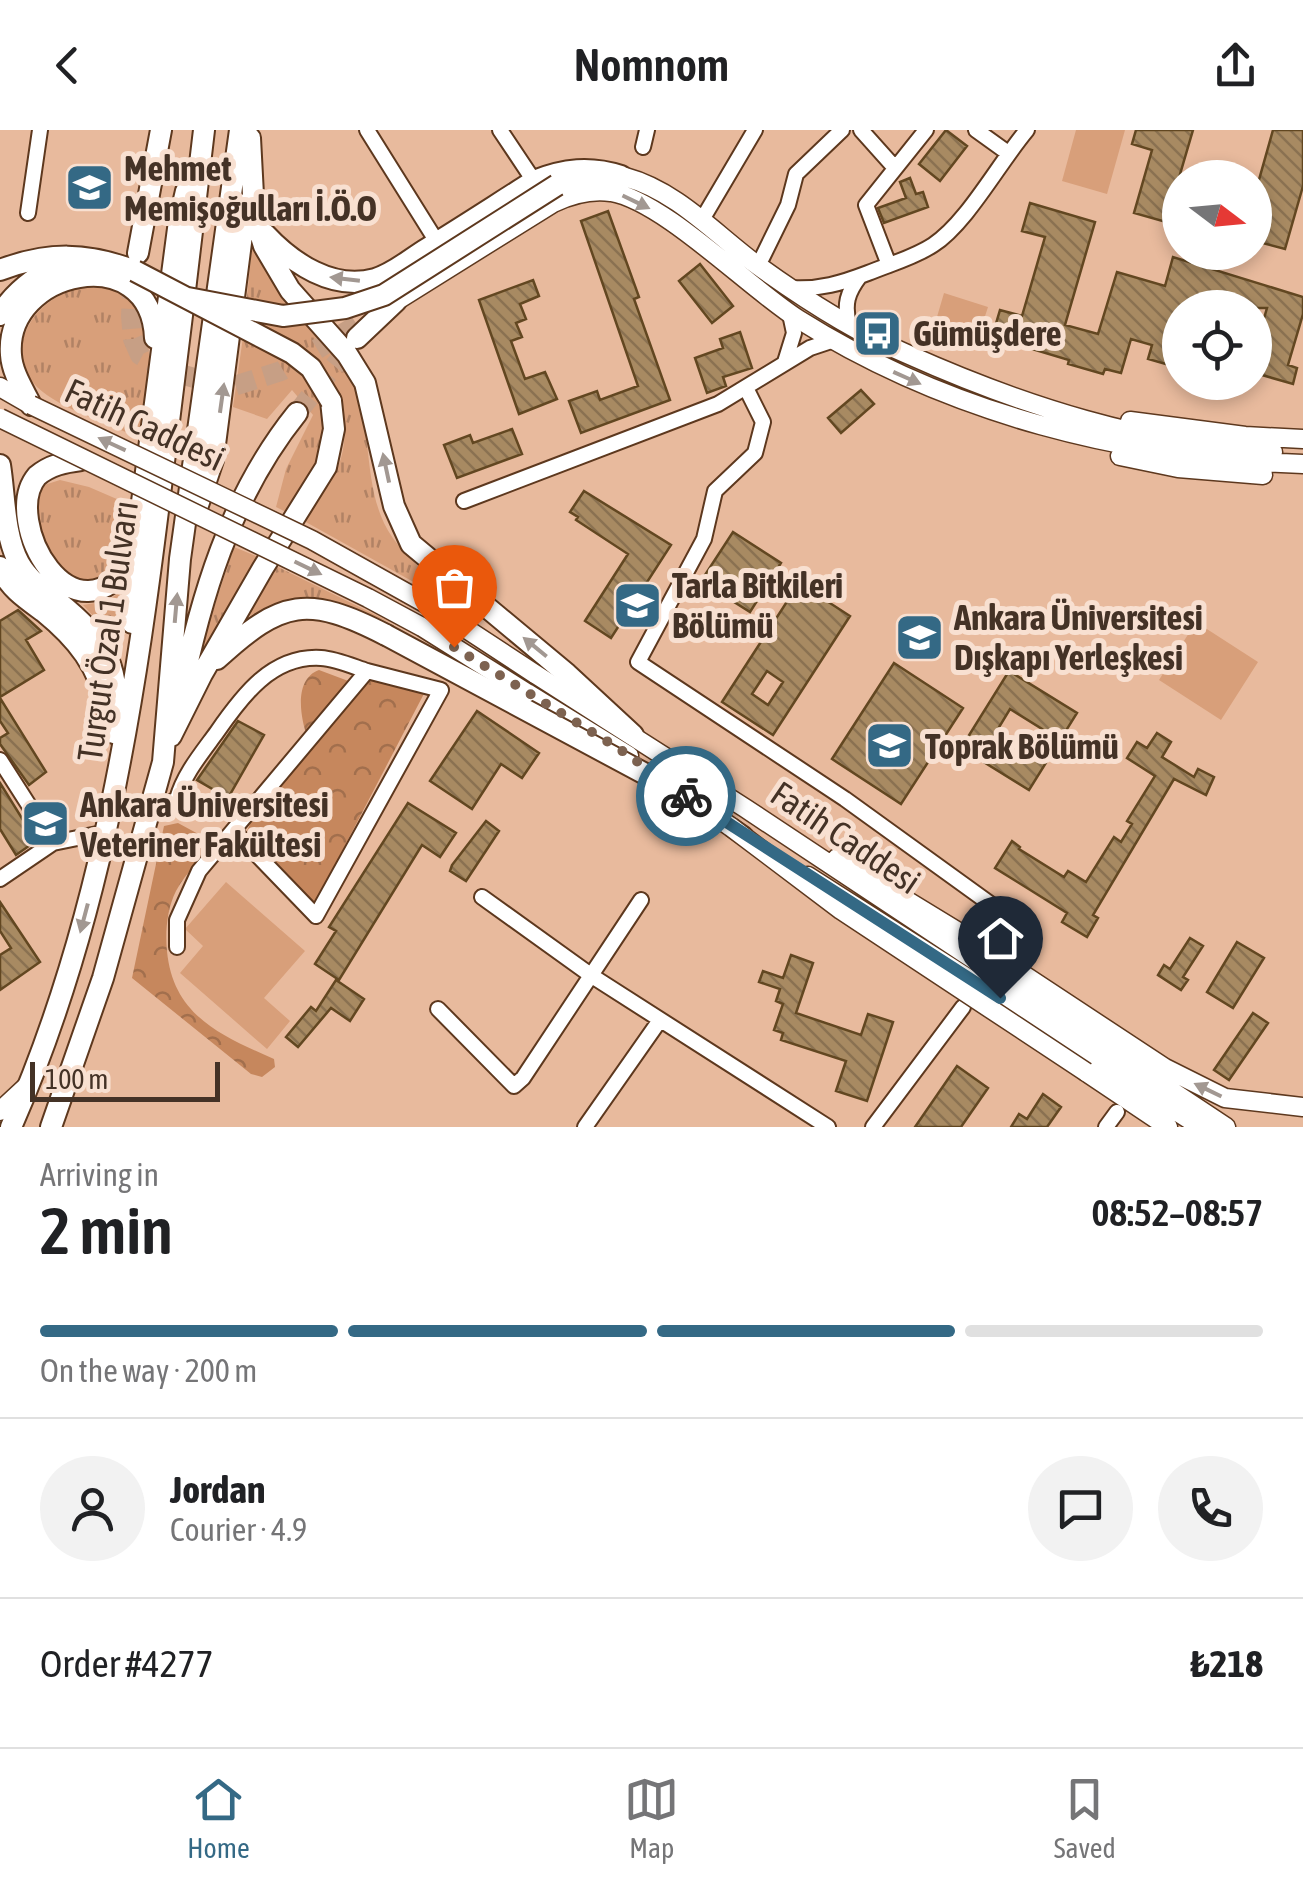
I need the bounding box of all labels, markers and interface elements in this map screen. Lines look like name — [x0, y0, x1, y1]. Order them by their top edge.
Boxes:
icon: back — [40, 38, 95, 93]
icon: share — [1208, 38, 1263, 93]
text: Nomnom — [574, 39, 729, 91]
place label: Mehmet Memişoğulları İ.Ö.O — [124, 148, 377, 228]
north arrow — [1162, 160, 1272, 270]
map controls — [1162, 160, 1272, 400]
school or university icon: Mehmet Memişoğulları İ.Ö.O — [63, 162, 115, 214]
one-way arrow — [621, 194, 650, 211]
one-way arrow — [329, 271, 360, 287]
button: locate — [1162, 290, 1272, 400]
bus stop icon: Gümüşdere — [852, 307, 904, 359]
place label: Gümüşdere — [913, 313, 1062, 353]
street label: Fatih Caddesi — [59, 370, 231, 478]
one-way arrow — [892, 370, 922, 386]
one-way arrow — [214, 381, 230, 413]
one-way arrow — [97, 436, 127, 452]
one-way arrow — [377, 452, 393, 483]
street label: Turgut Özal 1 Bulvarı — [69, 498, 145, 764]
pin — [412, 545, 497, 648]
one-way arrow — [293, 560, 322, 577]
icon: bag — [427, 560, 482, 615]
place label: Tarla Bitkileri Bölümü — [672, 565, 843, 645]
school or university icon: Tarla Bitkileri Bölümü — [611, 579, 663, 631]
one-way arrow — [169, 591, 185, 623]
place label: Ankara Üniversitesi Dışkapı Yerleşkesi — [953, 597, 1203, 677]
school or university icon: Ankara Üniversitesi Dışkapı Yerleşkesi — [893, 611, 945, 663]
one-way arrow — [522, 637, 547, 658]
school or university icon: Toprak Bölümü — [864, 720, 916, 772]
place label: Toprak Bölümü — [925, 726, 1119, 766]
courier — [636, 746, 736, 846]
icon: bike — [659, 769, 714, 824]
street label: Fatih Caddesi — [764, 773, 928, 901]
place label: Ankara Üniversitesi Veteriner Fakültesi — [79, 784, 329, 864]
school or university icon: Ankara Üniversitesi Veteriner Fakültesi — [19, 798, 71, 850]
pin — [958, 896, 1043, 999]
one-way arrow — [76, 903, 91, 933]
icon: home — [973, 911, 1028, 966]
scale bar — [30, 1057, 220, 1101]
text: 100 m — [45, 1063, 108, 1095]
one-way arrow — [1193, 1081, 1222, 1098]
text: Arriving in — [40, 1156, 159, 1193]
text: 08:52–08:57 — [1091, 1191, 1263, 1234]
text: 2 min — [40, 1193, 173, 1268]
text: On the way · 200 m — [40, 1352, 257, 1389]
button: person — [40, 1456, 145, 1561]
button: chat — [1028, 1456, 1133, 1561]
button: phone — [1158, 1456, 1263, 1561]
text: Jordan — [170, 1468, 265, 1511]
text: Courier · 4.9 — [170, 1511, 307, 1548]
text: Order #4277 — [40, 1642, 213, 1685]
text: ₺218 — [1190, 1642, 1263, 1685]
tab: Home — [187, 1772, 250, 1864]
tab: Map — [624, 1772, 679, 1864]
tab: Saved — [1054, 1772, 1116, 1864]

